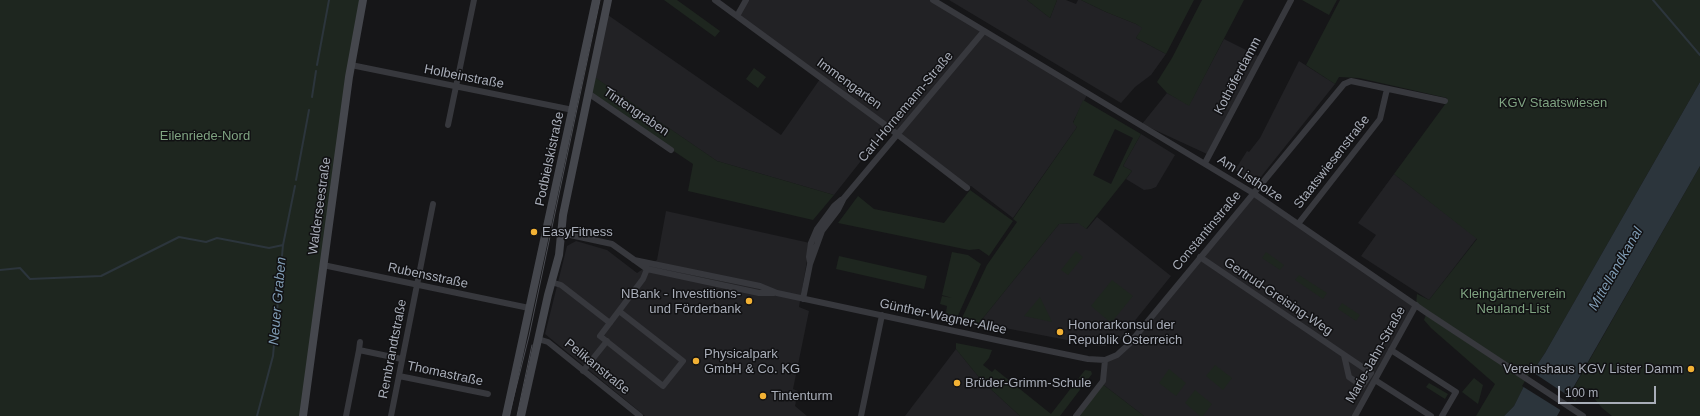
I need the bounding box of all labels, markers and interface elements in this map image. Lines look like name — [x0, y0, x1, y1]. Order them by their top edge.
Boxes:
street label: Kothöferdamm — [1211, 35, 1265, 117]
street label: Carl-Hornemann-Straße — [855, 49, 957, 165]
street label: Immengarten — [813, 55, 885, 113]
street label: Holbeinstraße — [423, 62, 505, 92]
street label: Tintengraben — [600, 84, 672, 140]
park label: KGV Staatswiesen — [1499, 95, 1607, 111]
street label: Podbielskistraße — [532, 110, 568, 208]
street label: Staatswiesenstraße — [1291, 112, 1373, 212]
park label: Eilenriede-Nord — [160, 128, 250, 144]
street label: Am Listholze — [1215, 152, 1285, 206]
street label: Walderseestraße — [305, 156, 335, 256]
street label: Constantinstraße — [1169, 188, 1245, 274]
place label: EasyFitness — [542, 224, 613, 240]
water label: Mittellandkanal — [1585, 224, 1647, 314]
marker: EasyFitness — [529, 227, 539, 237]
street label: Gertrud-Greising-Weg — [1221, 255, 1335, 339]
water label: Neuer Graben — [266, 256, 290, 346]
street label: Rubensstraße — [386, 260, 470, 292]
place label: NBank - Investitions- und Förderbank — [621, 286, 741, 317]
park label: Kleingärtnerverein Neuland-List — [1460, 286, 1566, 317]
marker: NBank - Investitions- und Förderbank — [744, 296, 754, 306]
street label: Günther-Wagner-Allee — [878, 296, 1008, 338]
street label: Rembrandtstraße — [376, 298, 410, 400]
street label: Marie-Jahn-Straße — [1343, 304, 1409, 406]
place label: Honorarkonsul der Republik Österreich — [1068, 317, 1182, 348]
marker: Honorarkonsul der Republik Österreich — [1055, 327, 1065, 337]
street label: Pelikanstraße — [561, 336, 633, 398]
place label: Physicalpark GmbH & Co. KG — [704, 346, 800, 377]
marker: Physicalpark GmbH & Co. KG — [691, 356, 701, 366]
street label: Thomastraße — [406, 358, 484, 390]
place label: Vereinshaus KGV Lister Damm — [1503, 361, 1683, 377]
marker: Vereinshaus KGV Lister Damm — [1686, 364, 1696, 374]
place label: Brüder-Grimm-Schule — [965, 375, 1091, 391]
marker: Brüder-Grimm-Schule — [952, 378, 962, 388]
scale bar — [1560, 378, 1658, 404]
text: 100 m — [1565, 386, 1598, 400]
place label: Tintenturm — [771, 388, 833, 404]
marker: Tintenturm — [758, 391, 768, 401]

